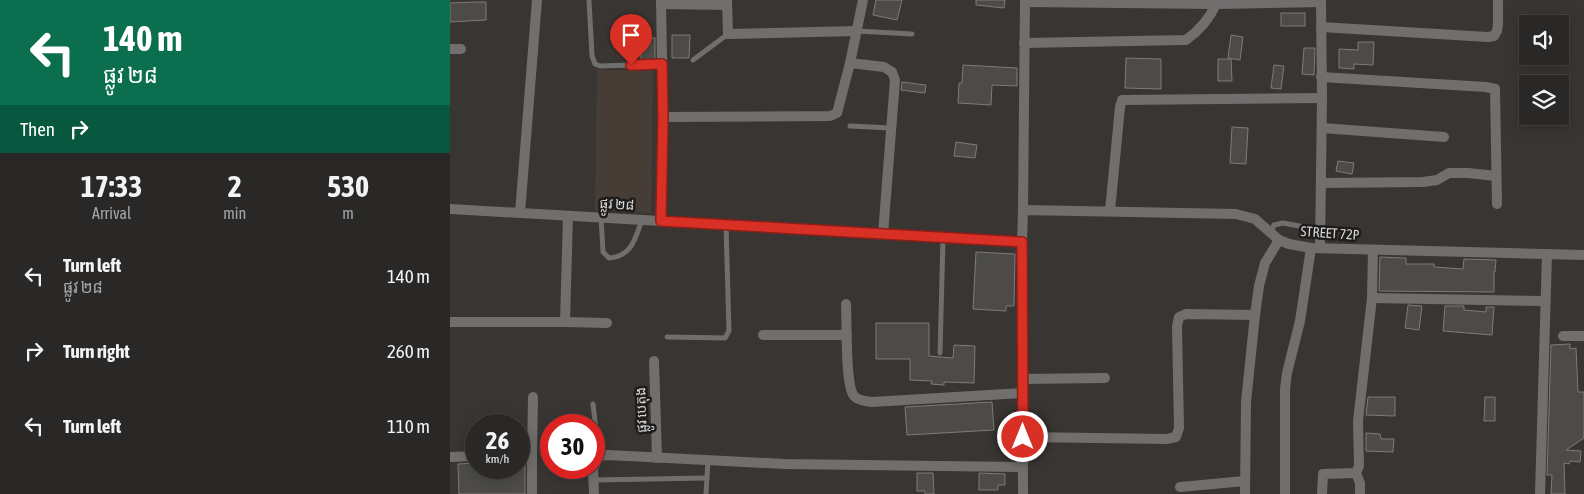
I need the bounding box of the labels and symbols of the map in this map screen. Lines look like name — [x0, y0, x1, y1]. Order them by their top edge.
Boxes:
pin — [610, 14, 652, 65]
street label: ផ្លូវ ២៨ — [599, 195, 635, 217]
street label: STREET 72P — [1300, 223, 1360, 243]
street label: ផ្លូវ បេតុង — [632, 387, 654, 433]
position arrow — [996, 410, 1048, 462]
speed limit sign: 30 — [540, 414, 605, 479]

